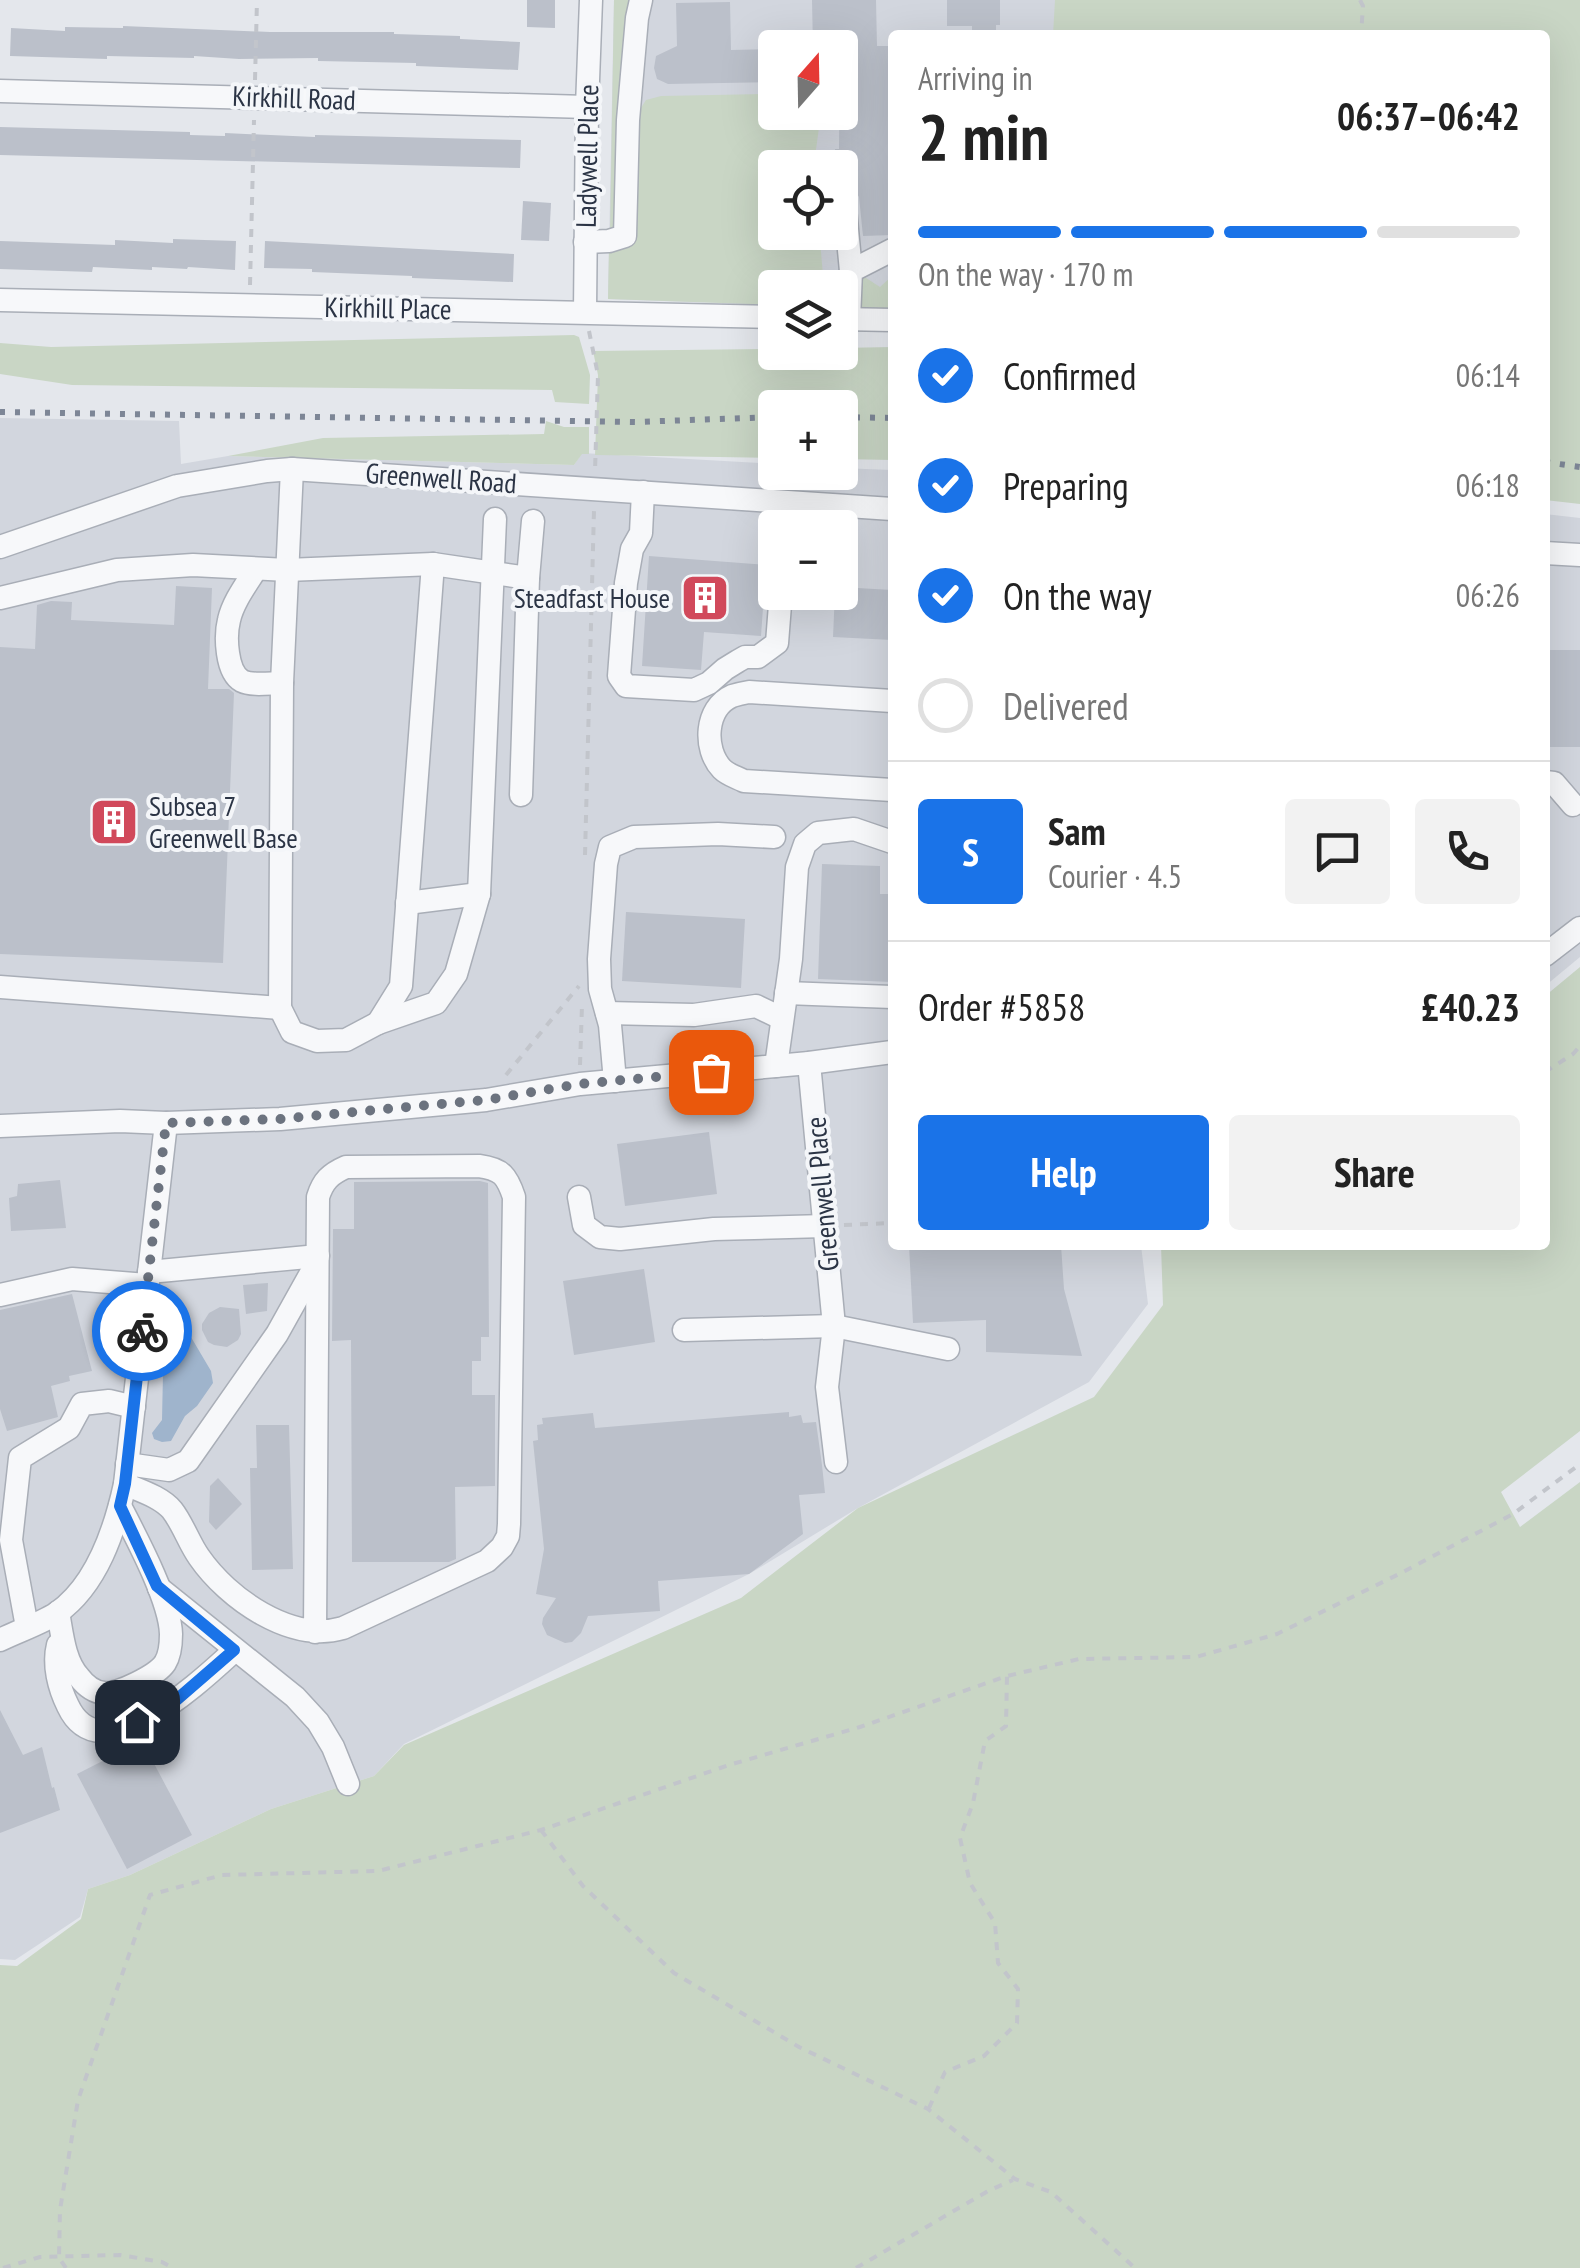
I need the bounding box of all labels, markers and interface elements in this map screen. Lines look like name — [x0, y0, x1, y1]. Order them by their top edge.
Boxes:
north arrow — [758, 30, 858, 130]
map controls — [758, 30, 858, 610]
text: Arriving in — [918, 57, 1033, 99]
street label: Kirkhill Road — [232, 77, 356, 118]
street label: Ladywell Place — [567, 84, 606, 228]
text: 06:37–06:42 — [1337, 91, 1520, 140]
text: 2 min — [918, 94, 1049, 178]
button: locate — [758, 150, 858, 250]
text: On the way · 170 m — [918, 253, 1133, 295]
button: layers — [758, 270, 858, 370]
street label: Kirkhill Place — [324, 288, 452, 327]
icon: check — [918, 348, 973, 403]
text: Confirmed — [1003, 351, 1136, 400]
text: 06:14 — [1456, 354, 1520, 396]
button: + — [758, 390, 858, 490]
street label: Greenwell Road — [364, 454, 518, 501]
icon: check — [918, 458, 973, 513]
text: Preparing — [1003, 461, 1129, 510]
text: 06:18 — [1456, 464, 1520, 506]
button: − — [758, 510, 858, 610]
icon: check — [918, 568, 973, 623]
text: On the way — [1003, 571, 1151, 620]
building icon: Steadfast House — [679, 572, 731, 624]
text: 06:26 — [1456, 574, 1520, 616]
place label: Steadfast House — [514, 579, 670, 616]
text: Delivered — [1003, 681, 1129, 730]
place label: Subsea 7 Greenwell Base — [149, 787, 298, 856]
building icon: Subsea 7 Greenwell Base — [88, 796, 140, 848]
button: chat — [1285, 799, 1390, 904]
button: phone — [1415, 799, 1520, 904]
text: Sam — [1048, 806, 1106, 855]
text: S — [962, 827, 979, 876]
text: Courier · 4.5 — [1048, 855, 1182, 897]
text: Order #5858 — [918, 982, 1085, 1031]
text: £40.23 — [1421, 982, 1520, 1031]
pin — [669, 1030, 754, 1115]
icon: bag — [684, 1045, 739, 1100]
street label: Greenwell Place — [796, 1115, 847, 1273]
button: Help — [918, 1115, 1209, 1230]
button: Share — [1229, 1115, 1520, 1230]
courier — [92, 1281, 192, 1381]
icon: bike — [115, 1304, 170, 1359]
pin — [95, 1680, 180, 1765]
icon: home — [110, 1695, 165, 1750]

